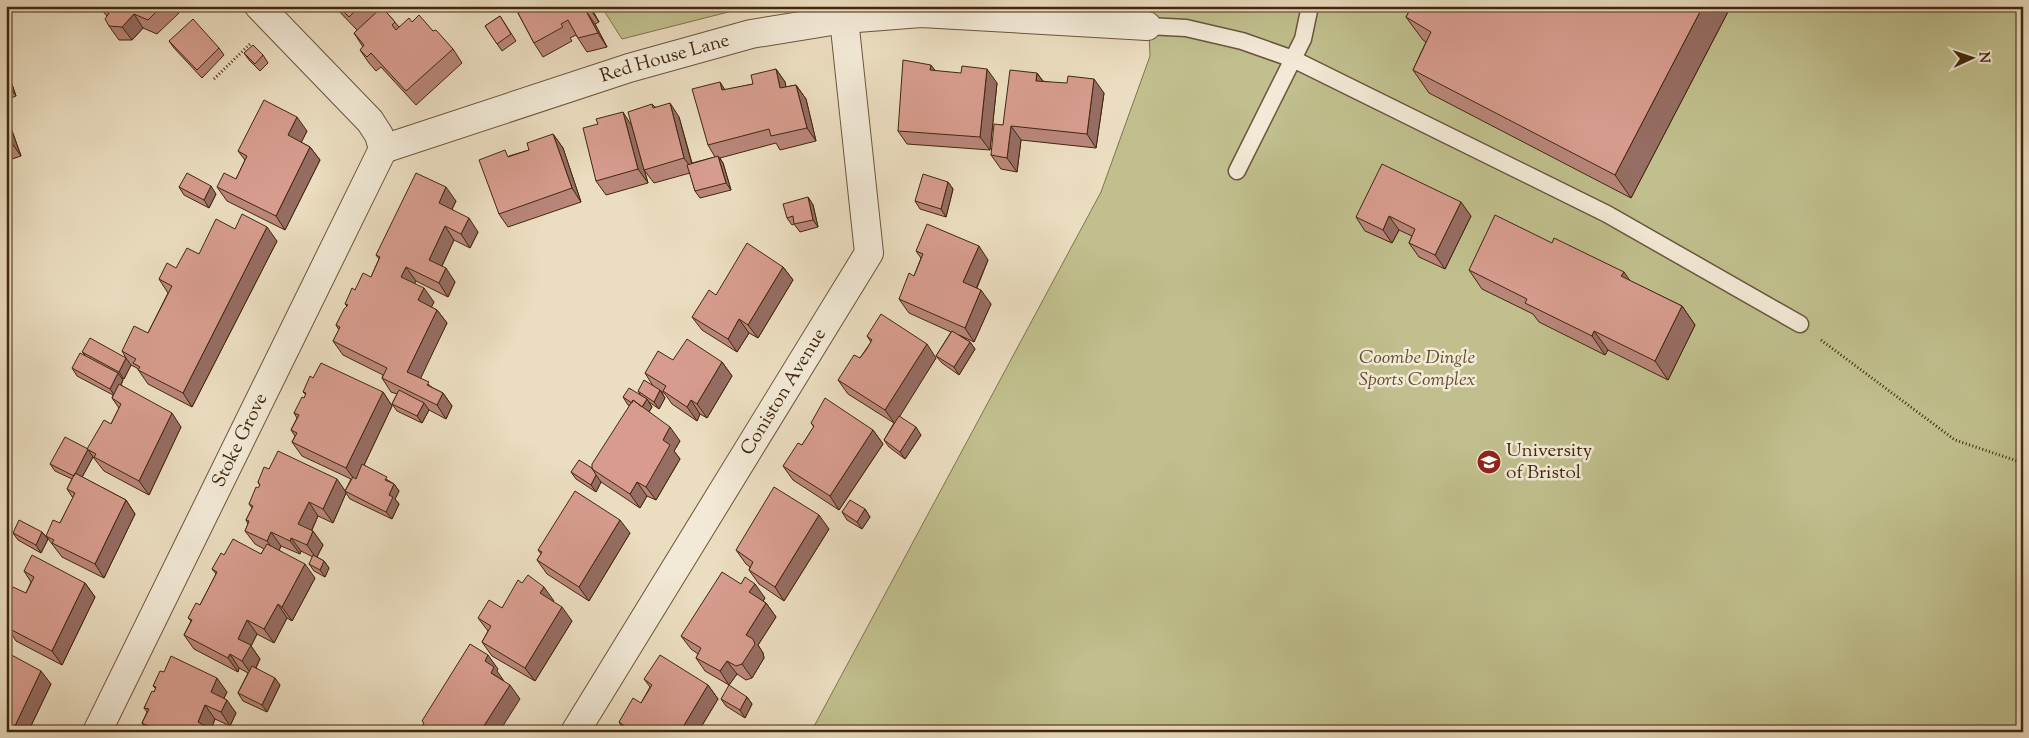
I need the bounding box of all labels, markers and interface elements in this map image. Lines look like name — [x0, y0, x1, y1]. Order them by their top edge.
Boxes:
street label: Red House Lane — [596, 27, 733, 90]
north arrow — [1946, 32, 1996, 82]
text: N — [1973, 51, 1993, 64]
street label: Coniston Avenue — [734, 323, 833, 461]
park label: Coombe Dingle Sports Complex — [1359, 345, 1475, 394]
street label: Stoke Grove — [206, 388, 275, 492]
place label: University of Bristol — [1506, 438, 1593, 487]
school or university icon: University of Bristol — [1476, 449, 1502, 475]

